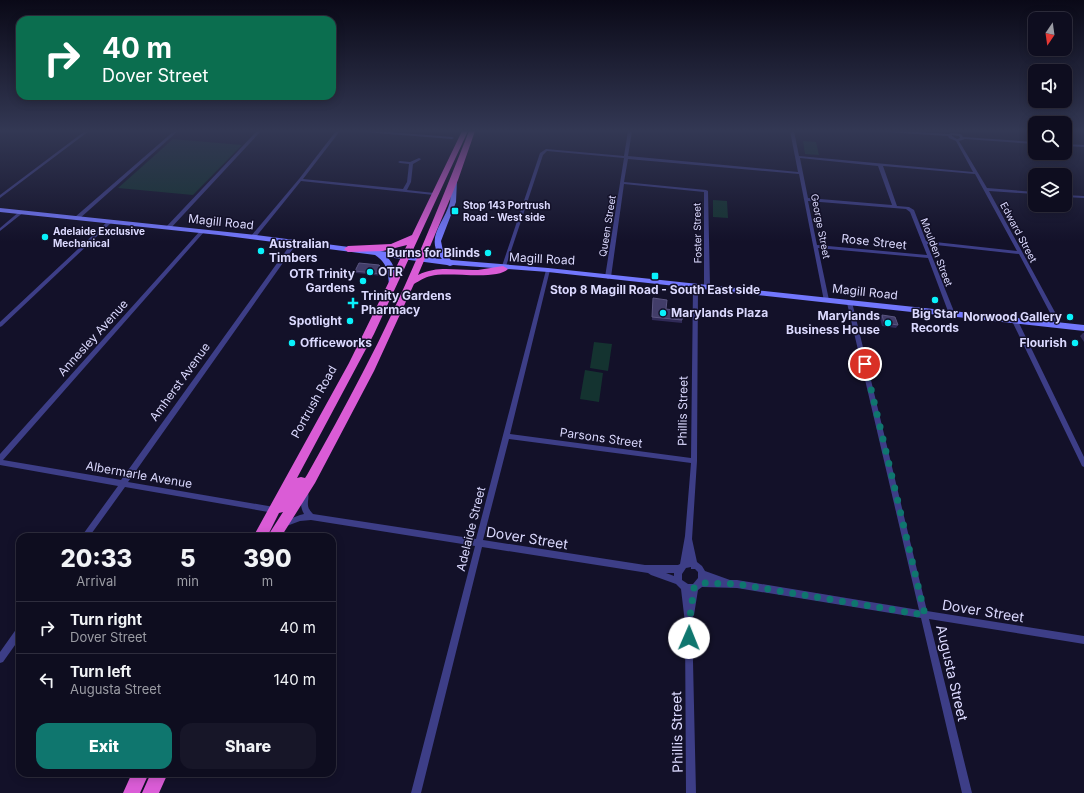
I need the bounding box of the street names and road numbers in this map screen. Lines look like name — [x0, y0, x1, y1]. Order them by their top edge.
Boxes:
street label: George Street — [809, 193, 833, 260]
street label: Queen Street — [596, 194, 618, 258]
street label: Edward Street — [998, 200, 1040, 265]
street label: Foster Street — [690, 202, 704, 263]
street label: Magill Road — [187, 211, 255, 232]
street label: Moulden Street — [918, 216, 956, 289]
street label: Rose Street — [841, 231, 907, 252]
street label: Magill Road — [509, 249, 575, 268]
street label: Magill Road — [831, 281, 899, 302]
street label: Annesley Avenue — [54, 296, 131, 379]
street label: Amherst Avenue — [146, 340, 213, 424]
street label: Portrush Road — [287, 363, 340, 441]
street label: Phillis Street — [674, 376, 691, 446]
street label: Parsons Street — [559, 424, 643, 451]
street label: Albermarle Avenue — [85, 458, 193, 491]
street label: Adelaide Street — [453, 485, 488, 573]
street label: Dover Street — [485, 523, 570, 552]
street label: Dover Street — [941, 596, 1026, 625]
street label: Augusta Street — [933, 623, 972, 723]
street label: Phillis Street — [667, 691, 686, 773]

